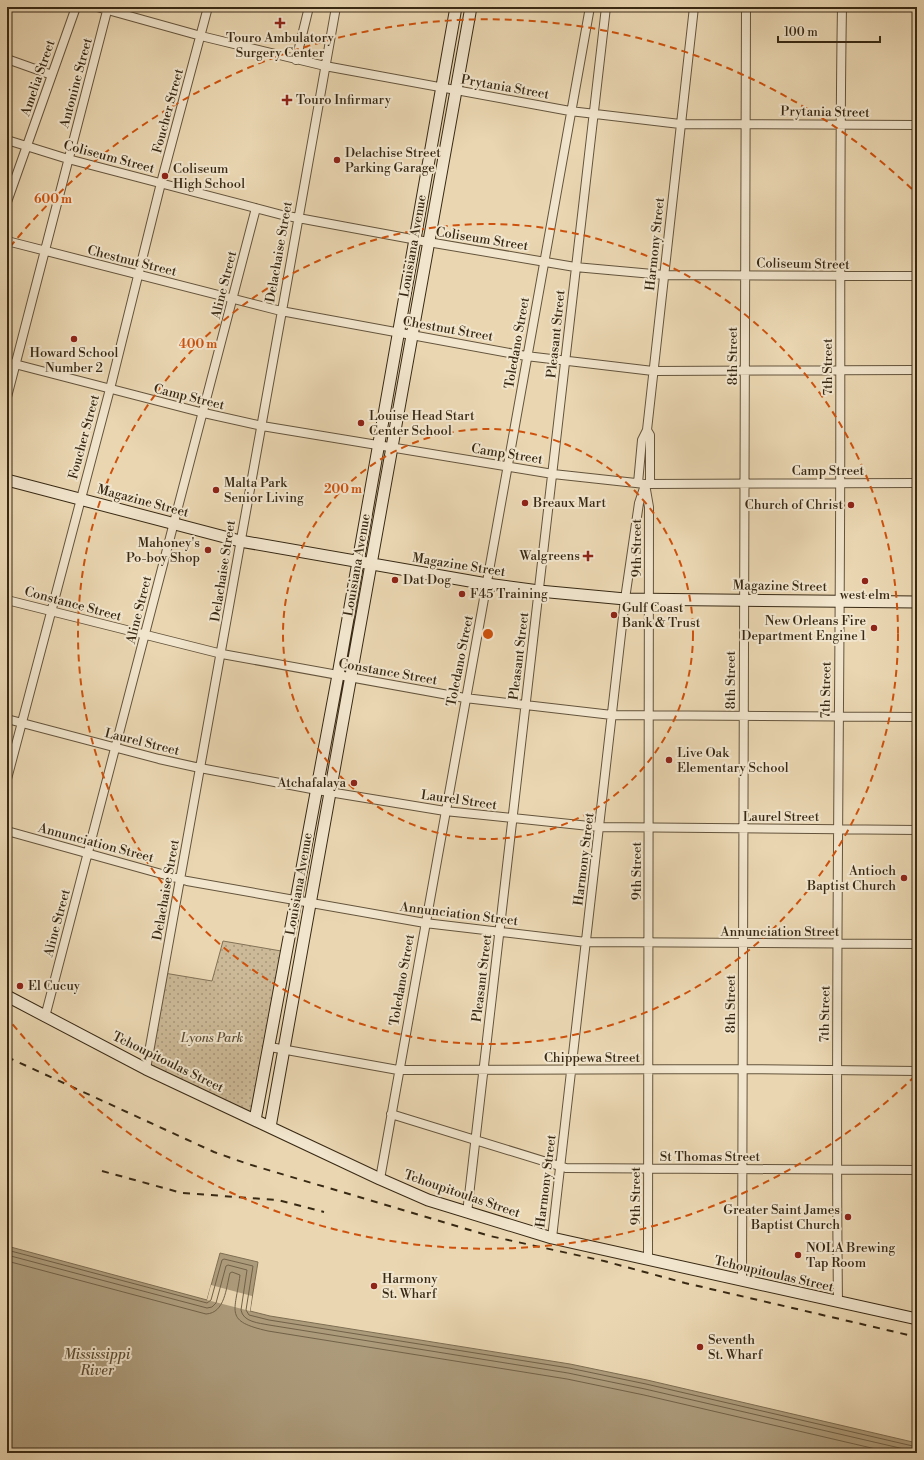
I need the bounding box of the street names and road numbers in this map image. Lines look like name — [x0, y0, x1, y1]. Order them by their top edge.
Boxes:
street label: Antonine Street — [56, 36, 96, 131]
street label: Amelia Street — [17, 37, 59, 119]
street label: Foucher Street — [149, 67, 187, 155]
street label: Prytania Street — [460, 71, 551, 103]
street label: Prytania Street — [780, 103, 870, 121]
street label: Coliseum Street — [62, 137, 157, 177]
street label: Louisiana Avenue — [396, 193, 430, 299]
street label: Harmony Street — [642, 196, 668, 291]
street label: Delachaise Street — [262, 200, 296, 304]
street label: Coliseum Street — [435, 224, 530, 254]
street label: Chestnut Street — [86, 242, 179, 280]
street label: Aline Street — [208, 249, 240, 322]
street label: Coliseum Street — [756, 255, 850, 273]
street label: Pleasant Street — [543, 289, 569, 379]
street label: Toledano Street — [501, 296, 533, 390]
street label: Chestnut Street — [402, 313, 495, 345]
street label: 8th Street — [725, 326, 741, 385]
street label: 7th Street — [820, 338, 836, 396]
street label: Camp Street — [152, 380, 226, 414]
street label: Foucher Street — [65, 393, 103, 481]
street label: Camp Street — [470, 440, 544, 468]
street label: Camp Street — [792, 463, 865, 479]
street label: Magazine Street — [95, 481, 191, 521]
street label: Louisiana Avenue — [340, 512, 374, 618]
street label: 9th Street — [629, 518, 645, 577]
street label: Delachaise Street — [207, 519, 239, 623]
street label: Magazine Street — [411, 550, 507, 580]
street label: Aline Street — [123, 574, 155, 647]
street label: Magazine Street — [733, 577, 828, 595]
street label: Constance Street — [23, 583, 124, 625]
street label: Pleasant Street — [506, 611, 532, 701]
street label: Toledano Street — [443, 614, 477, 708]
street label: 8th Street — [723, 650, 739, 709]
street label: Constance Street — [337, 655, 439, 689]
street label: 7th Street — [818, 661, 835, 719]
street label: Laurel Street — [103, 725, 181, 759]
street label: Laurel Street — [420, 787, 498, 813]
street label: Laurel Street — [743, 809, 820, 825]
street label: Harmony Street — [570, 811, 598, 906]
street label: Annunciation Street — [36, 820, 156, 866]
street label: Louisiana Avenue — [282, 831, 316, 937]
street label: Delachaise Street — [149, 838, 183, 942]
street label: 9th Street — [629, 841, 645, 900]
street label: Aline Street — [40, 887, 74, 960]
street label: Annunciation Street — [398, 899, 519, 929]
street label: Annunciation Street — [720, 924, 840, 940]
street label: Toledano Street — [386, 933, 418, 1027]
street label: Pleasant Street — [469, 933, 495, 1023]
street label: 8th Street — [723, 974, 739, 1033]
street label: 7th Street — [817, 985, 834, 1043]
street label: Tchoupitoulas Street — [110, 1028, 227, 1096]
street label: Chippewa Street — [544, 1050, 640, 1066]
street label: Harmony Street — [532, 1133, 560, 1228]
street label: St Thomas Street — [660, 1149, 761, 1165]
street label: 9th Street — [628, 1166, 644, 1225]
street label: Tchoupitoulas Street — [402, 1167, 523, 1222]
street label: Tchoupitoulas Street — [713, 1253, 836, 1296]

